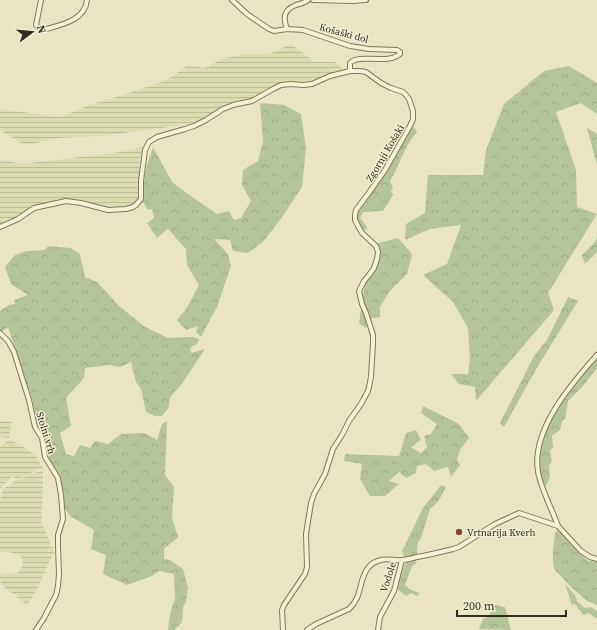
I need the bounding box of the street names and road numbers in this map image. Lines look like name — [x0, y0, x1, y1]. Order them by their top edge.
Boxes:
street label: Košaški dol — [318, 20, 370, 46]
street label: Zgornji Košaki — [363, 122, 407, 184]
street label: Stolni vrh — [33, 410, 59, 456]
street label: Vodole — [377, 560, 399, 594]

